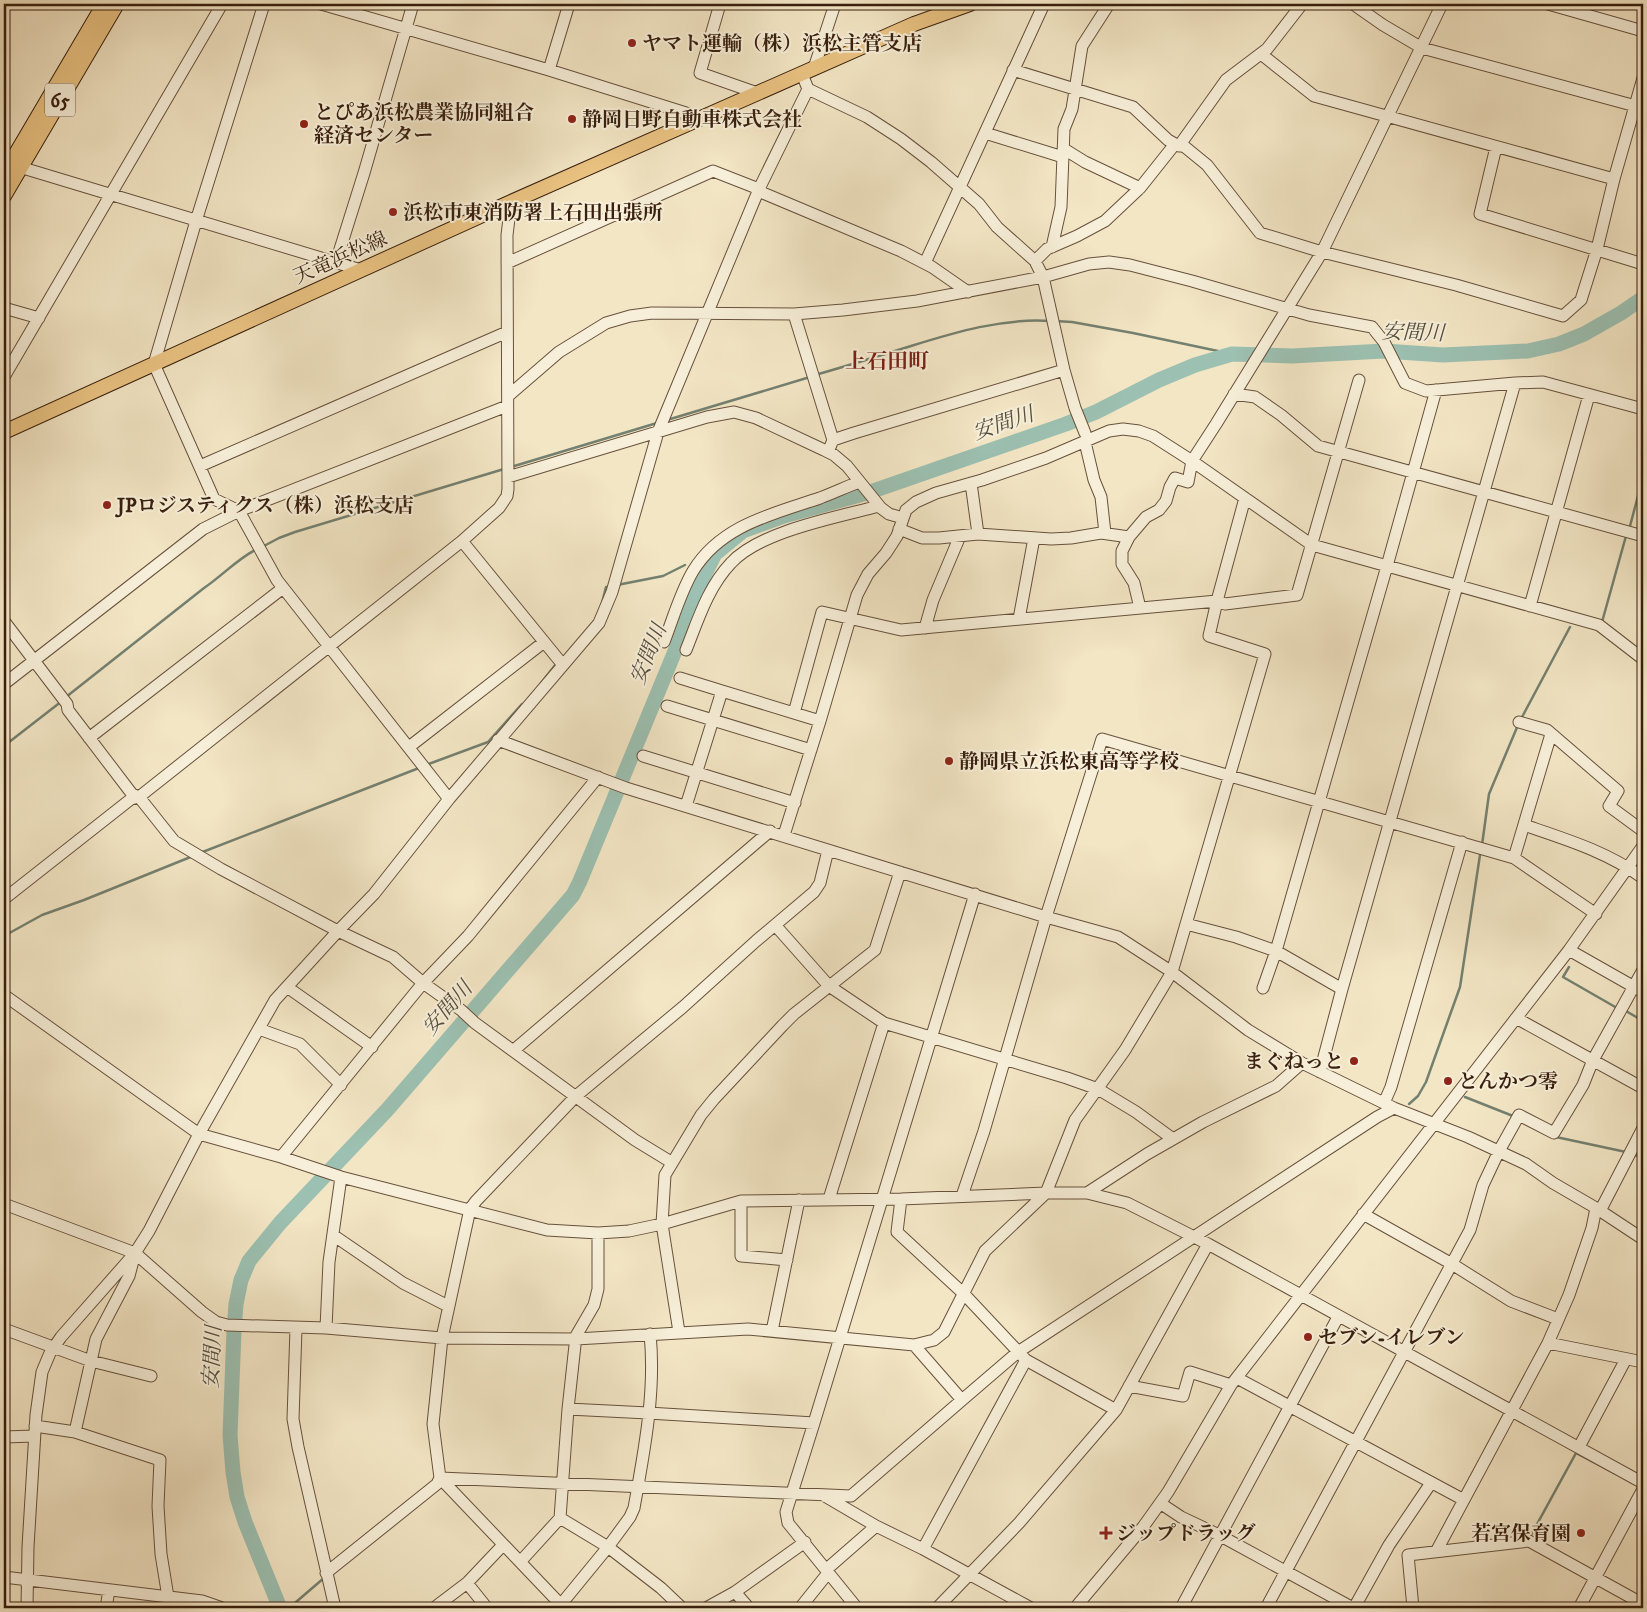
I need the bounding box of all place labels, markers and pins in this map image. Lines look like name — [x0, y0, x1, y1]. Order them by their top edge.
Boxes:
place label: ヤマト運輸（株）浜松主管支店 — [642, 32, 922, 57]
marker: ヤマト運輸（株）浜松主管支店 — [626, 37, 638, 49]
place label: とぴあ浜松農業協同組合 経済センター — [314, 101, 534, 149]
place label: 静岡日野自動車株式会社 — [582, 108, 802, 133]
marker: 静岡日野自動車株式会社 — [566, 113, 578, 125]
marker: とぴあ浜松農業協同組合 経済センター — [298, 118, 310, 130]
place label: 浜松市東消防署上石田出張所 — [403, 201, 663, 226]
marker: 浜松市東消防署上石田出張所 — [387, 206, 399, 218]
place label: JPロジスティクス（株）浜松支店 — [115, 494, 414, 519]
marker: JPロジスティクス（株）浜松支店 — [101, 499, 113, 511]
place label: 静岡県立浜松東高等学校 — [959, 750, 1179, 775]
marker: 静岡県立浜松東高等学校 — [943, 755, 955, 767]
place label: まぐねっと — [1244, 1050, 1344, 1075]
marker: まぐねっと — [1348, 1055, 1360, 1067]
place label: とんかつ零 — [1458, 1070, 1558, 1095]
marker: とんかつ零 — [1442, 1075, 1454, 1087]
place label: セブン-イレブン — [1318, 1326, 1465, 1351]
marker: セブン-イレブン — [1302, 1331, 1314, 1343]
place label: ジップドラッグ — [1116, 1522, 1256, 1547]
place label: 若宮保育園 — [1471, 1522, 1571, 1547]
marker: ジップドラッグ — [1100, 1527, 1112, 1539]
marker: 若宮保育園 — [1575, 1527, 1587, 1539]

